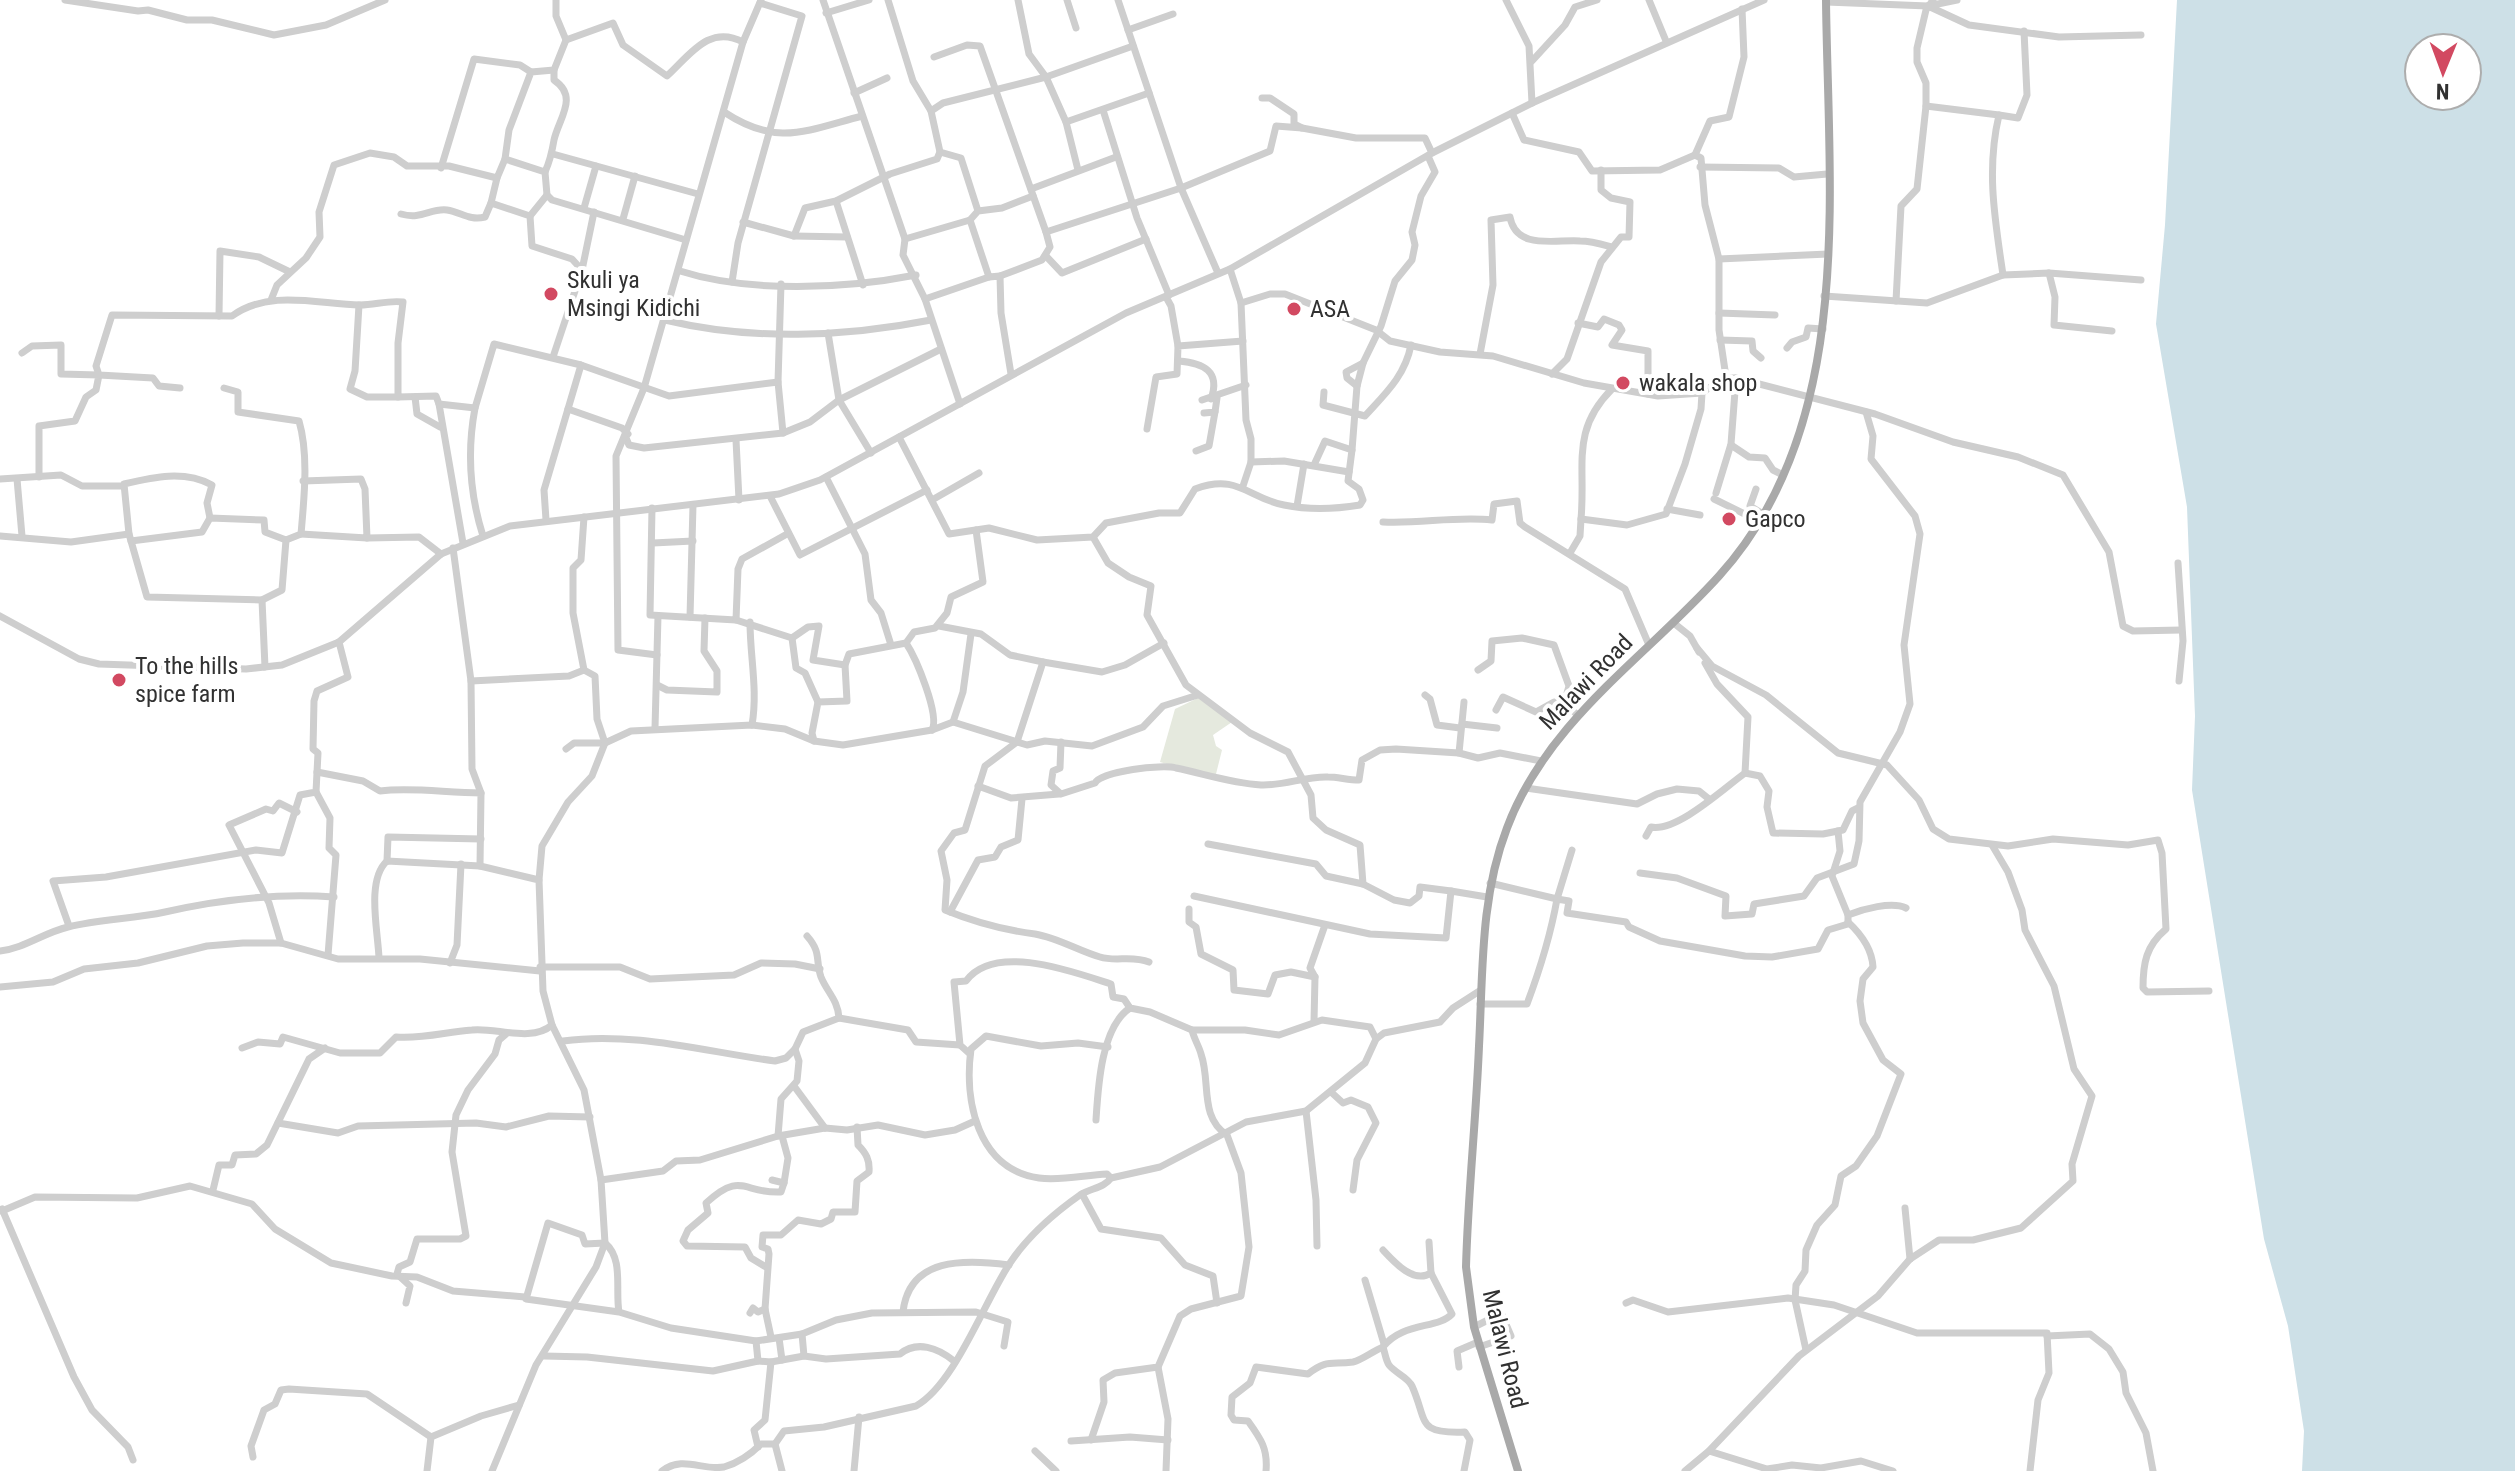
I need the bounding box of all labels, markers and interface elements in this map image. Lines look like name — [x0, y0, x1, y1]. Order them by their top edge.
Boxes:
north arrow — [2403, 32, 2483, 112]
text: N — [2436, 79, 2450, 104]
place label: Skuli ya Msingi Kidichi — [567, 266, 700, 322]
marker: Skuli ya Msingi Kidichi — [542, 285, 560, 303]
place label: ASA — [1310, 295, 1350, 323]
marker: ASA — [1285, 300, 1303, 318]
place label: wakala shop — [1639, 369, 1757, 397]
marker: wakala shop — [1614, 374, 1632, 392]
place label: Gapco — [1745, 505, 1806, 533]
marker: Gapco — [1720, 510, 1738, 528]
street label: Malawi Road — [1534, 629, 1638, 735]
place label: To the hills spice farm — [135, 652, 238, 708]
marker: To the hills spice farm — [110, 671, 128, 689]
street label: Malawi Road — [1477, 1287, 1533, 1411]

